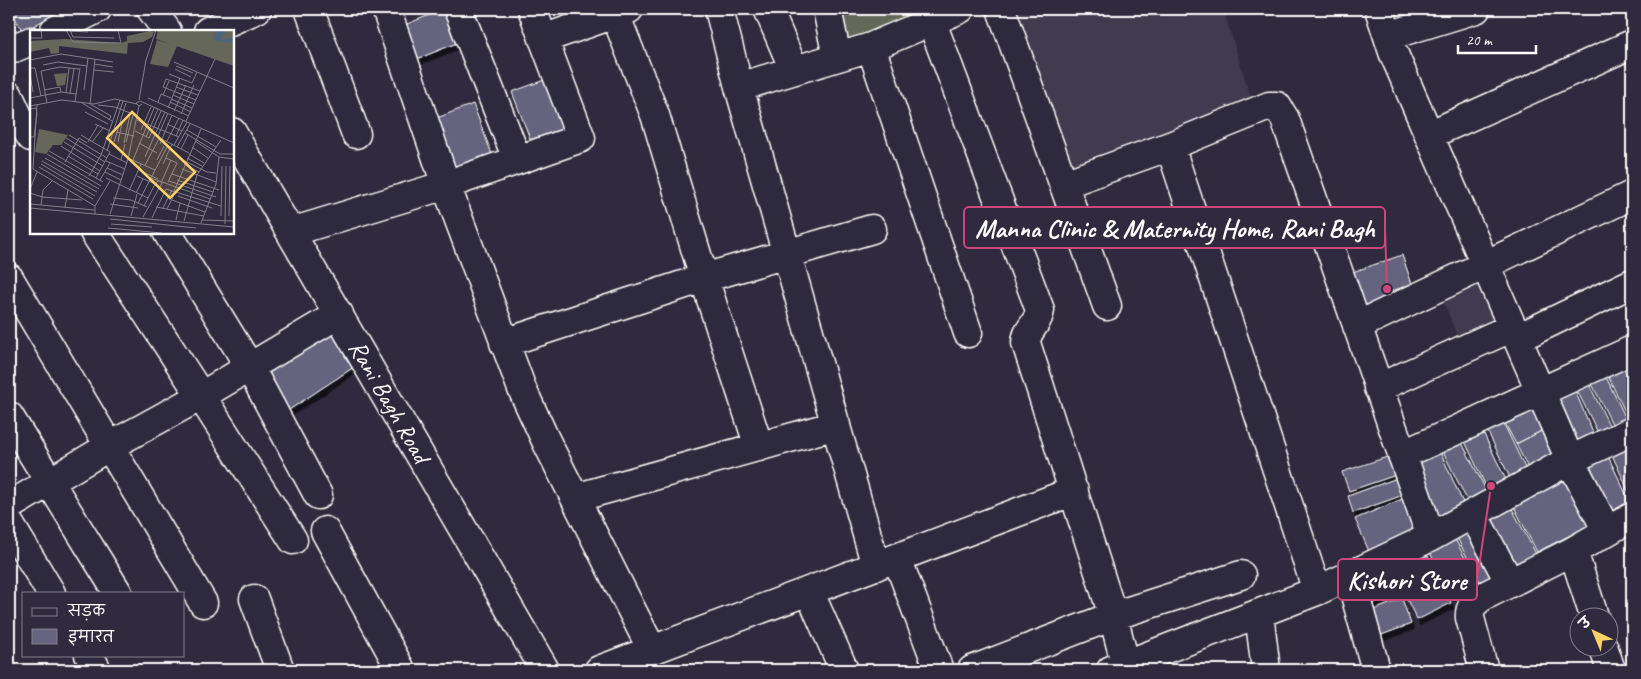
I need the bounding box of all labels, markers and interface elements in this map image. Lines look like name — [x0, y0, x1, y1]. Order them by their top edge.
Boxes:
scale bar — [1458, 22, 1536, 54]
inset map — [30, 30, 234, 234]
text: 20 m — [1466, 31, 1493, 50]
callout: Manna Clinic & Maternity Home, Rani Bagh — [964, 207, 1385, 248]
text: Manna Clinic & Maternity Home, Rani Bagh — [975, 212, 1376, 245]
street label: Rani Bagh Road — [341, 334, 439, 472]
callout: Kishori Store — [1338, 559, 1477, 600]
text: Kishori Store — [1347, 564, 1469, 597]
legend — [22, 592, 185, 656]
text: सड़क — [67, 602, 106, 621]
north arrow — [1568, 606, 1618, 656]
text: उ — [1575, 612, 1596, 634]
text: इमारत — [68, 628, 115, 647]

